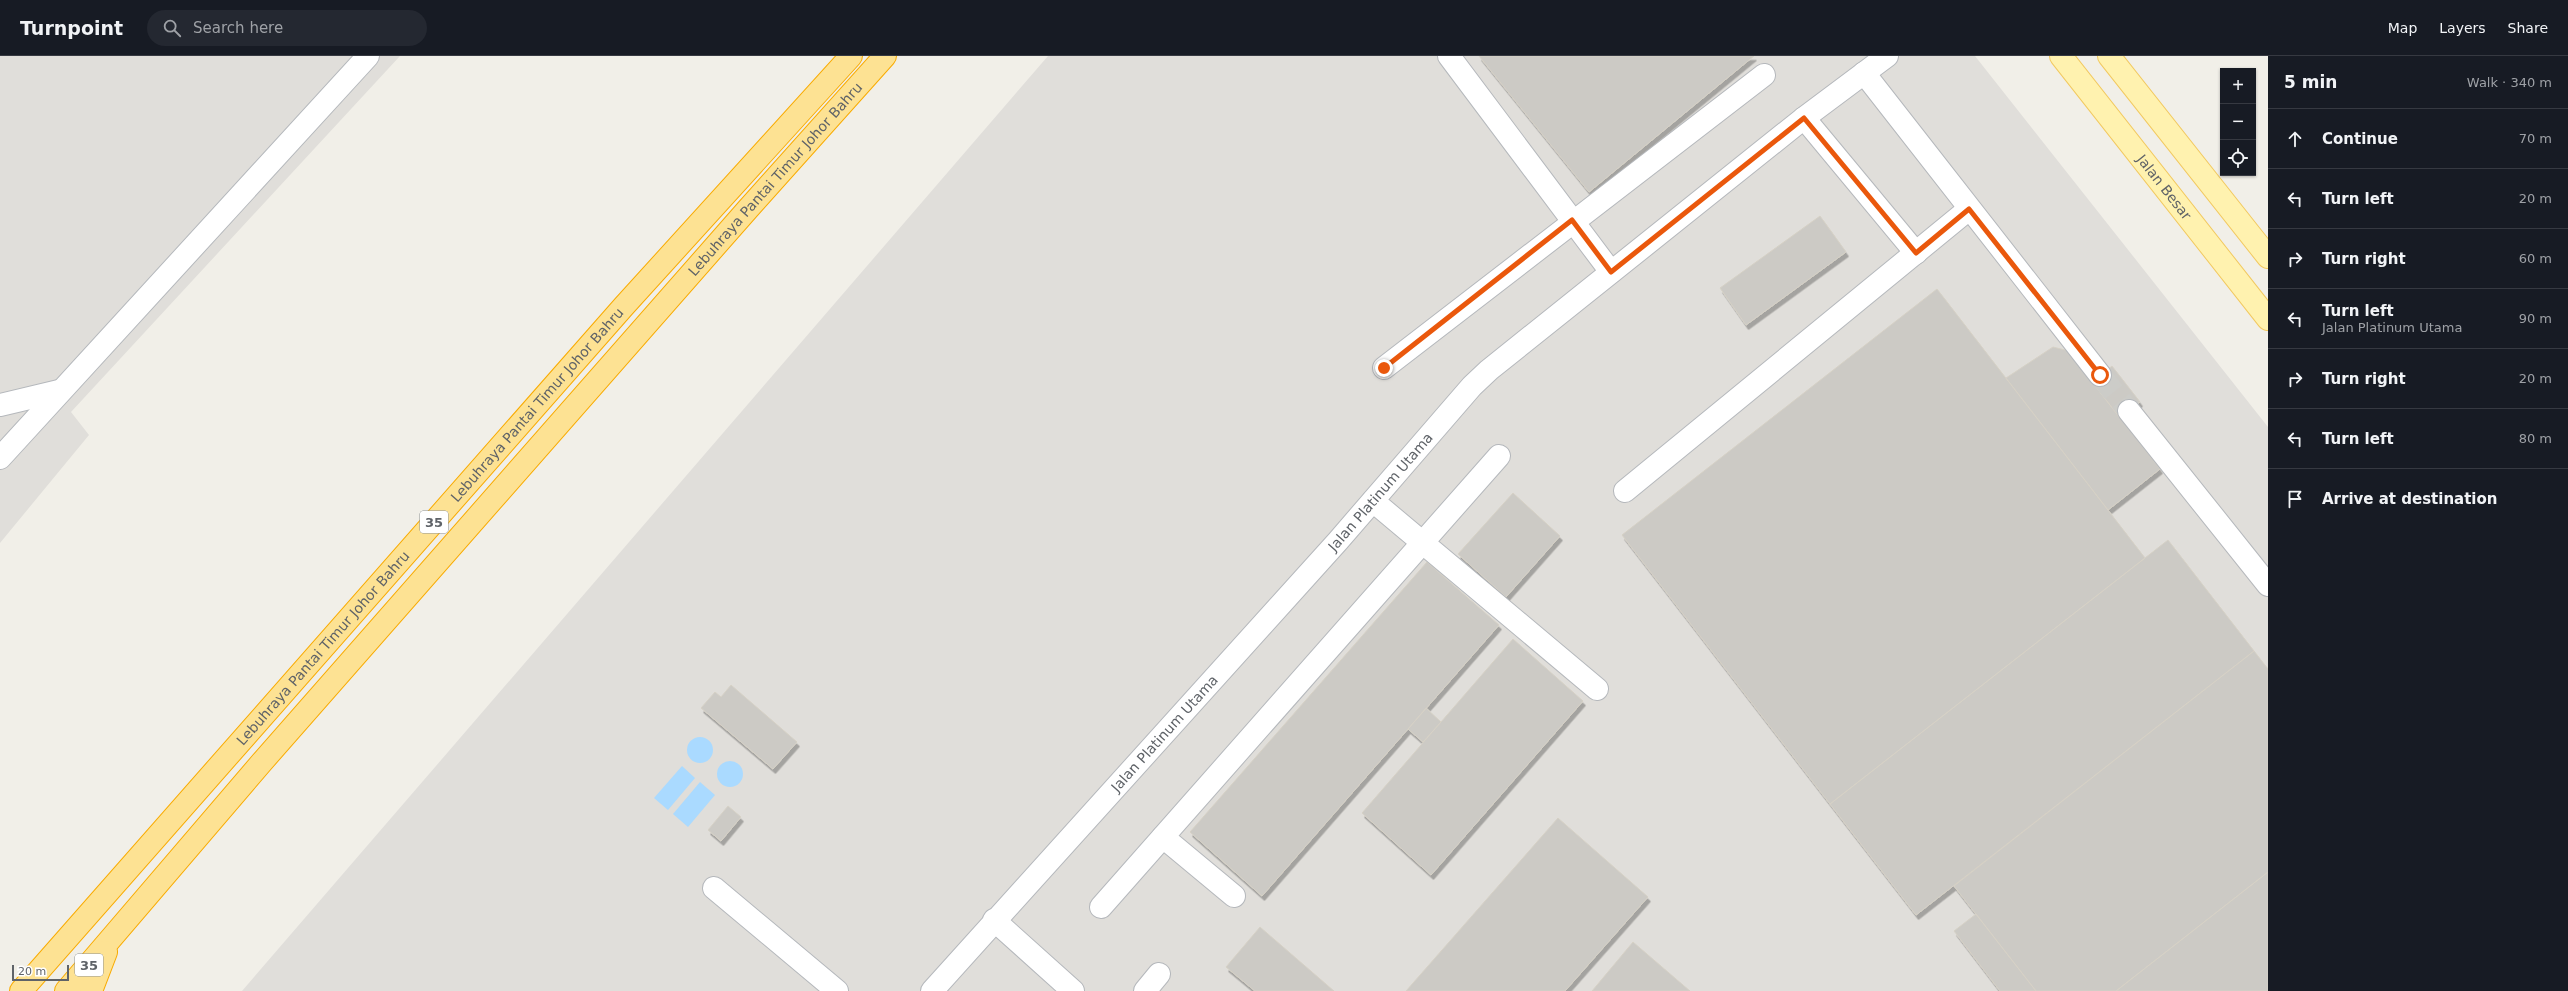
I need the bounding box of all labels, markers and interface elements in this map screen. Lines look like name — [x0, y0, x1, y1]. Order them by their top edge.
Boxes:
search box — [147, 10, 427, 46]
text: Turnpoint — [20, 17, 123, 39]
icon: search — [161, 17, 183, 39]
text: Search here — [193, 19, 283, 37]
text: Map — [2388, 20, 2417, 36]
text: Layers — [2439, 20, 2486, 36]
text: Share — [2508, 20, 2548, 36]
map controls — [2220, 68, 2256, 176]
button: + — [2220, 68, 2256, 104]
text: 5 min — [2284, 72, 2337, 92]
text: Walk · 340 m — [2467, 75, 2552, 90]
street label: Lebuhraya Pantai Timur Johor Bahru — [685, 79, 865, 279]
button: − — [2220, 104, 2256, 140]
icon: ahead — [2284, 128, 2306, 150]
text: Continue — [2322, 130, 2398, 148]
text: 70 m — [2519, 131, 2552, 146]
button: locate — [2220, 140, 2256, 176]
street label: Jalan Besar — [2133, 151, 2195, 223]
icon: left — [2284, 188, 2306, 210]
text: Turn left — [2322, 190, 2394, 208]
text: 20 m — [2519, 191, 2552, 206]
icon: right — [2284, 248, 2306, 270]
text: Turn right — [2322, 250, 2406, 268]
text: 60 m — [2519, 251, 2552, 266]
text: Turn left — [2322, 302, 2394, 320]
street label: Lebuhraya Pantai Timur Johor Bahru — [447, 304, 627, 505]
icon: left — [2284, 308, 2306, 330]
text: 90 m — [2519, 311, 2552, 326]
text: Jalan Platinum Utama — [2322, 320, 2462, 335]
route end — [1375, 359, 1393, 377]
route start — [2091, 366, 2109, 384]
icon: right — [2284, 368, 2306, 390]
text: Turn right — [2322, 370, 2406, 388]
text: 20 m — [2519, 371, 2552, 386]
icon: left — [2284, 428, 2306, 450]
street label: Jalan Platinum Utama — [1324, 429, 1436, 555]
text: Turn left — [2322, 430, 2394, 448]
text: 80 m — [2519, 431, 2552, 446]
icon: arrive — [2284, 488, 2306, 510]
text: Arrive at destination — [2322, 490, 2497, 508]
road number: 35 — [420, 511, 448, 533]
street label: Lebuhraya Pantai Timur Johor Bahru — [233, 548, 413, 748]
street label: Jalan Platinum Utama — [1107, 672, 1221, 796]
road number: 35 — [75, 954, 103, 976]
scale bar — [12, 963, 69, 982]
text: 20 m — [18, 965, 46, 978]

